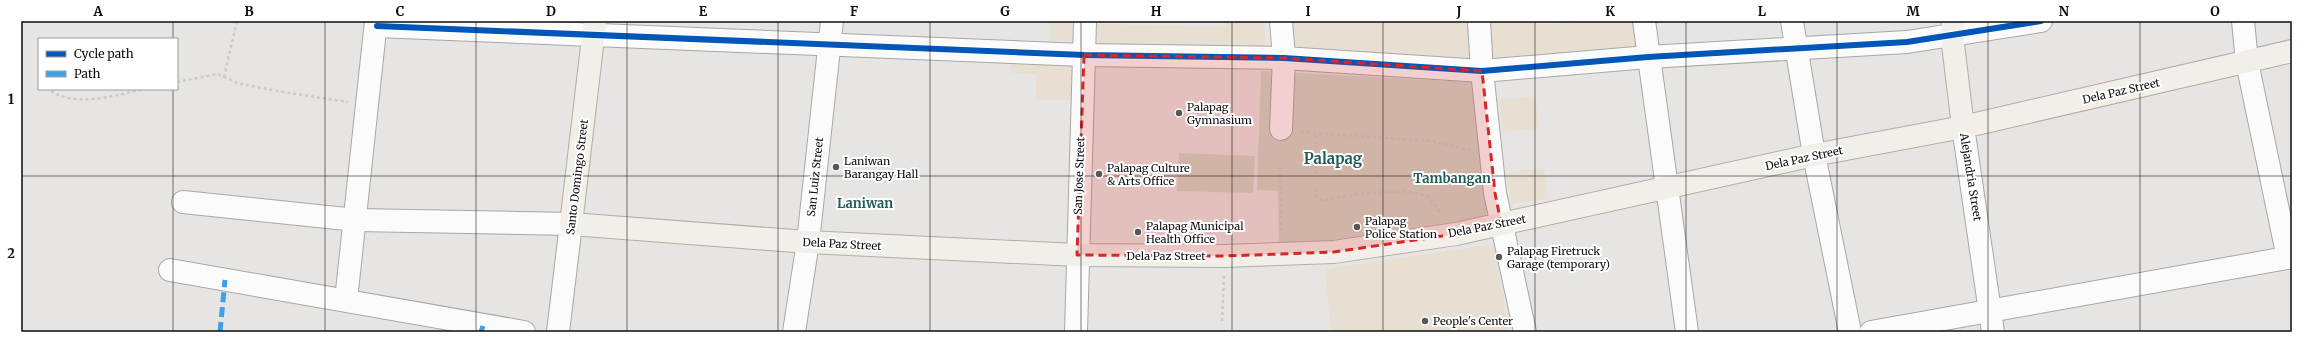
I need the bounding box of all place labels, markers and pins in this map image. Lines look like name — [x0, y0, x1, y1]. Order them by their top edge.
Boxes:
place label: Palapag Gymnasium — [1187, 100, 1252, 127]
marker: Palapag Gymnasium — [1174, 108, 1184, 118]
place label: Laniwan Barangay Hall — [844, 154, 919, 181]
place label: Palapag Culture & Arts Office — [1107, 161, 1190, 188]
marker: Laniwan Barangay Hall — [831, 162, 841, 172]
marker: Palapag Culture & Arts Office — [1094, 169, 1104, 179]
place label: Palapag Police Station — [1365, 214, 1438, 241]
place label: Palapag Municipal Health Office — [1146, 219, 1244, 246]
marker: Palapag Police Station — [1352, 222, 1362, 232]
marker: Palapag Municipal Health Office — [1133, 227, 1143, 237]
place label: Palapag Firetruck Garage (temporary) — [1507, 244, 1610, 271]
marker: Palapag Firetruck Garage (temporary) — [1494, 252, 1504, 262]
place label: People's Center — [1433, 314, 1513, 328]
marker: People's Center — [1420, 316, 1430, 326]

